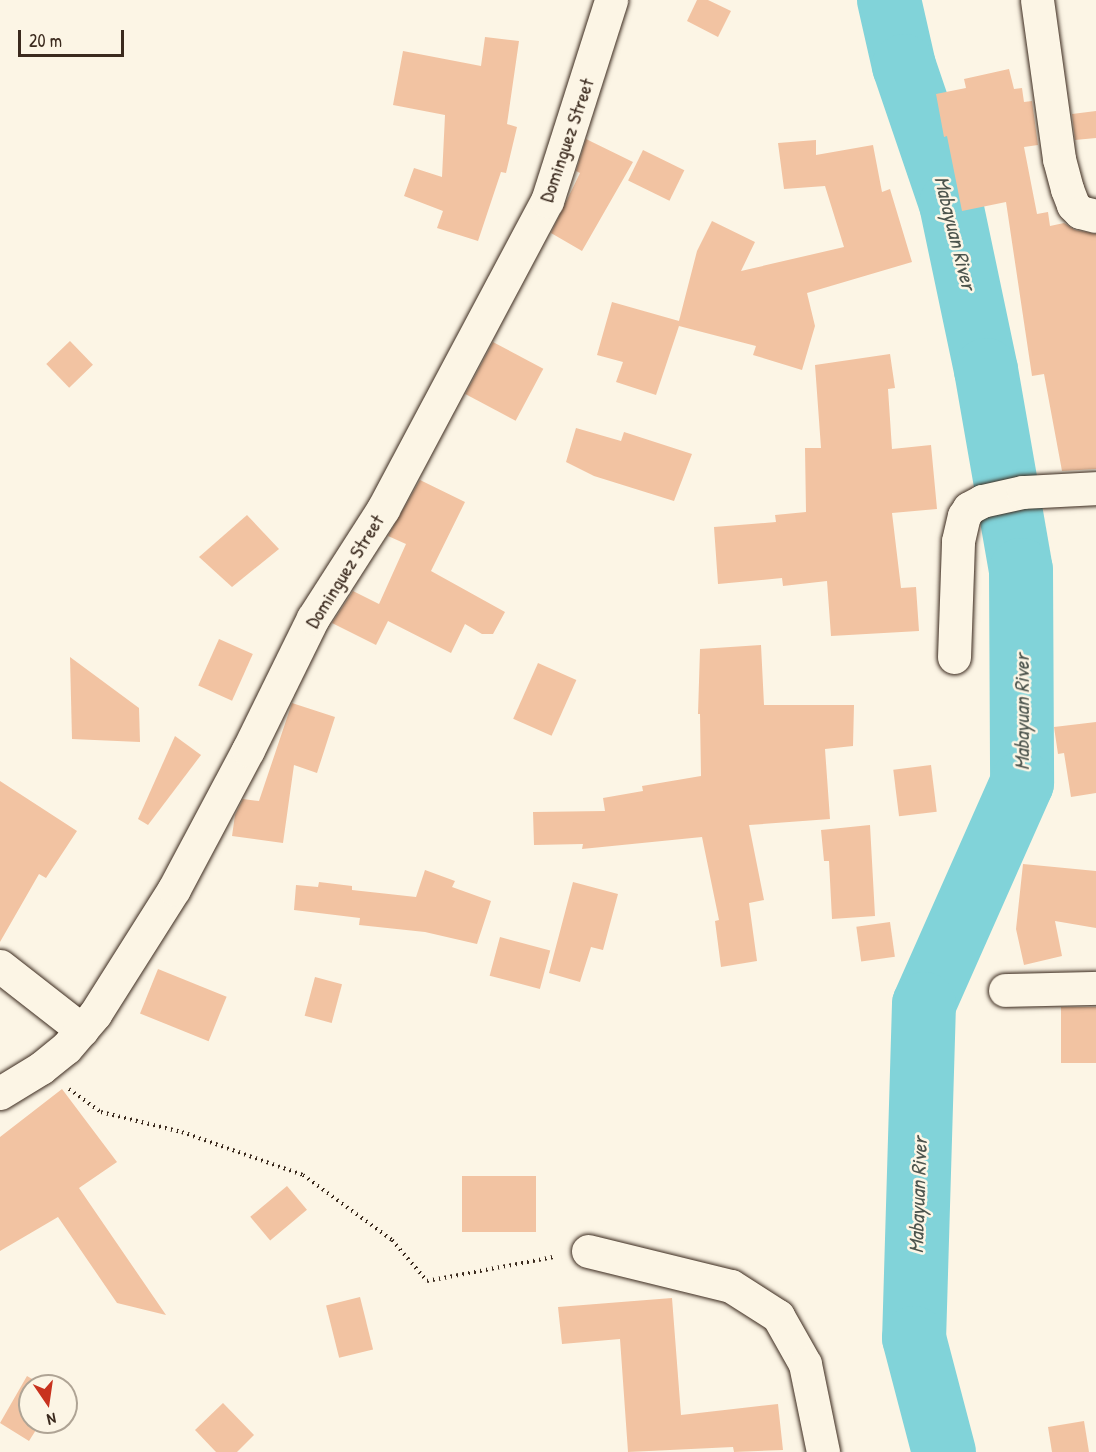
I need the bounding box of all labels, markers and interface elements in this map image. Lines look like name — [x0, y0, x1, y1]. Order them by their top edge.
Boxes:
scale bar — [21, 18, 128, 56]
text: 20 m — [29, 28, 62, 53]
street label: Dominguez Street — [534, 75, 598, 205]
water label: Mabayuan River — [929, 173, 981, 293]
street label: Dominguez Street — [300, 510, 388, 632]
water label: Mabayuan River — [1009, 654, 1035, 770]
water label: Mabayuan River — [903, 1136, 933, 1254]
north arrow — [18, 1374, 78, 1434]
text: N — [45, 1408, 58, 1431]

